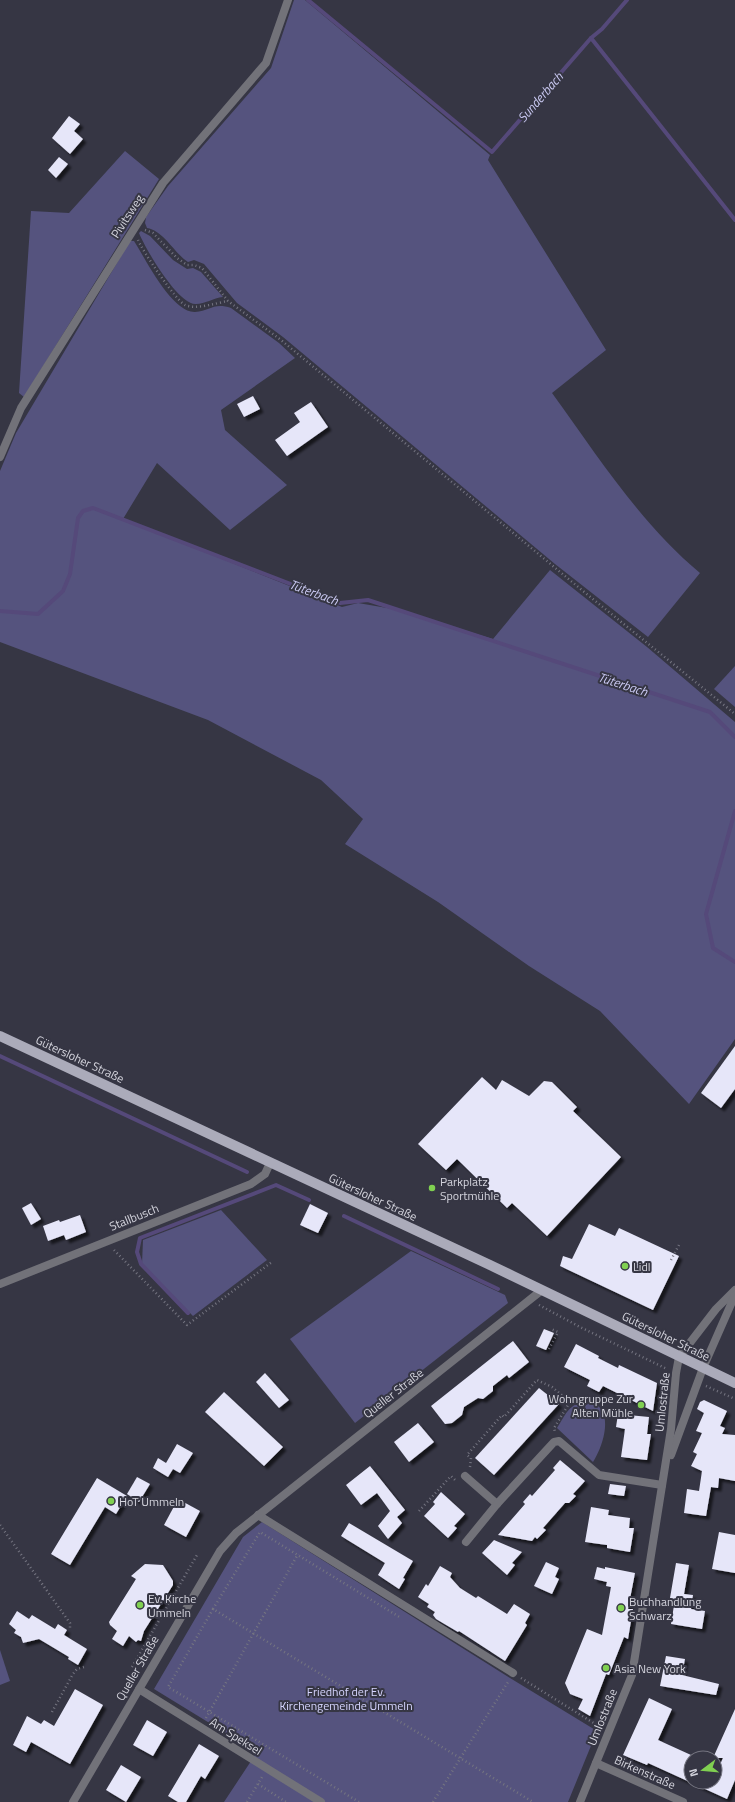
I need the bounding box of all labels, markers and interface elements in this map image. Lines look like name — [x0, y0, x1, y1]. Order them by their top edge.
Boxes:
water label: Sunderbach — [513, 67, 568, 127]
street label: Pivitsweg — [106, 190, 148, 242]
water label: Tüterbach — [287, 574, 342, 610]
water label: Tüterbach — [596, 667, 651, 701]
street label: Gütersloher Straße — [33, 1030, 127, 1088]
street label: Gütersloher Straße — [326, 1168, 420, 1226]
place label: Parkplatz Sportmühle — [440, 1172, 499, 1205]
marker: Parkplatz Sportmühle — [427, 1183, 437, 1193]
street label: Stallbusch — [106, 1198, 162, 1236]
place label: Lidl — [633, 1257, 651, 1276]
marker: Lidl — [620, 1261, 630, 1271]
street label: Gütersloher Straße — [619, 1306, 713, 1366]
street label: Queller Straße — [359, 1363, 427, 1423]
street label: Umlostraße — [649, 1371, 675, 1433]
place label: Wohngruppe Zur Alten Mühle — [549, 1389, 633, 1422]
marker: Wohngruppe Zur Alten Mühle — [636, 1400, 646, 1410]
place label: HoT Ummeln — [119, 1492, 184, 1511]
marker: HoT Ummeln — [106, 1496, 116, 1506]
place label: Ev. Kirche Ummeln — [148, 1589, 196, 1622]
place label: Buchhandlung Schwarz — [629, 1592, 701, 1625]
marker: Ev. Kirche Ummeln — [135, 1600, 145, 1610]
marker: Buchhandlung Schwarz — [616, 1603, 626, 1613]
street label: Queller Straße — [111, 1632, 163, 1704]
place label: Asia New York — [614, 1659, 686, 1678]
marker: Asia New York — [601, 1663, 611, 1673]
park label: Friedhof der Ev. Kirchengemeinde Ummeln — [279, 1682, 413, 1715]
street label: Umlostraße — [582, 1686, 622, 1748]
street label: Am Speksel — [206, 1712, 266, 1760]
street label: Birkenstraße — [611, 1750, 679, 1794]
north arrow — [683, 1750, 723, 1790]
text: N — [685, 1767, 702, 1779]

